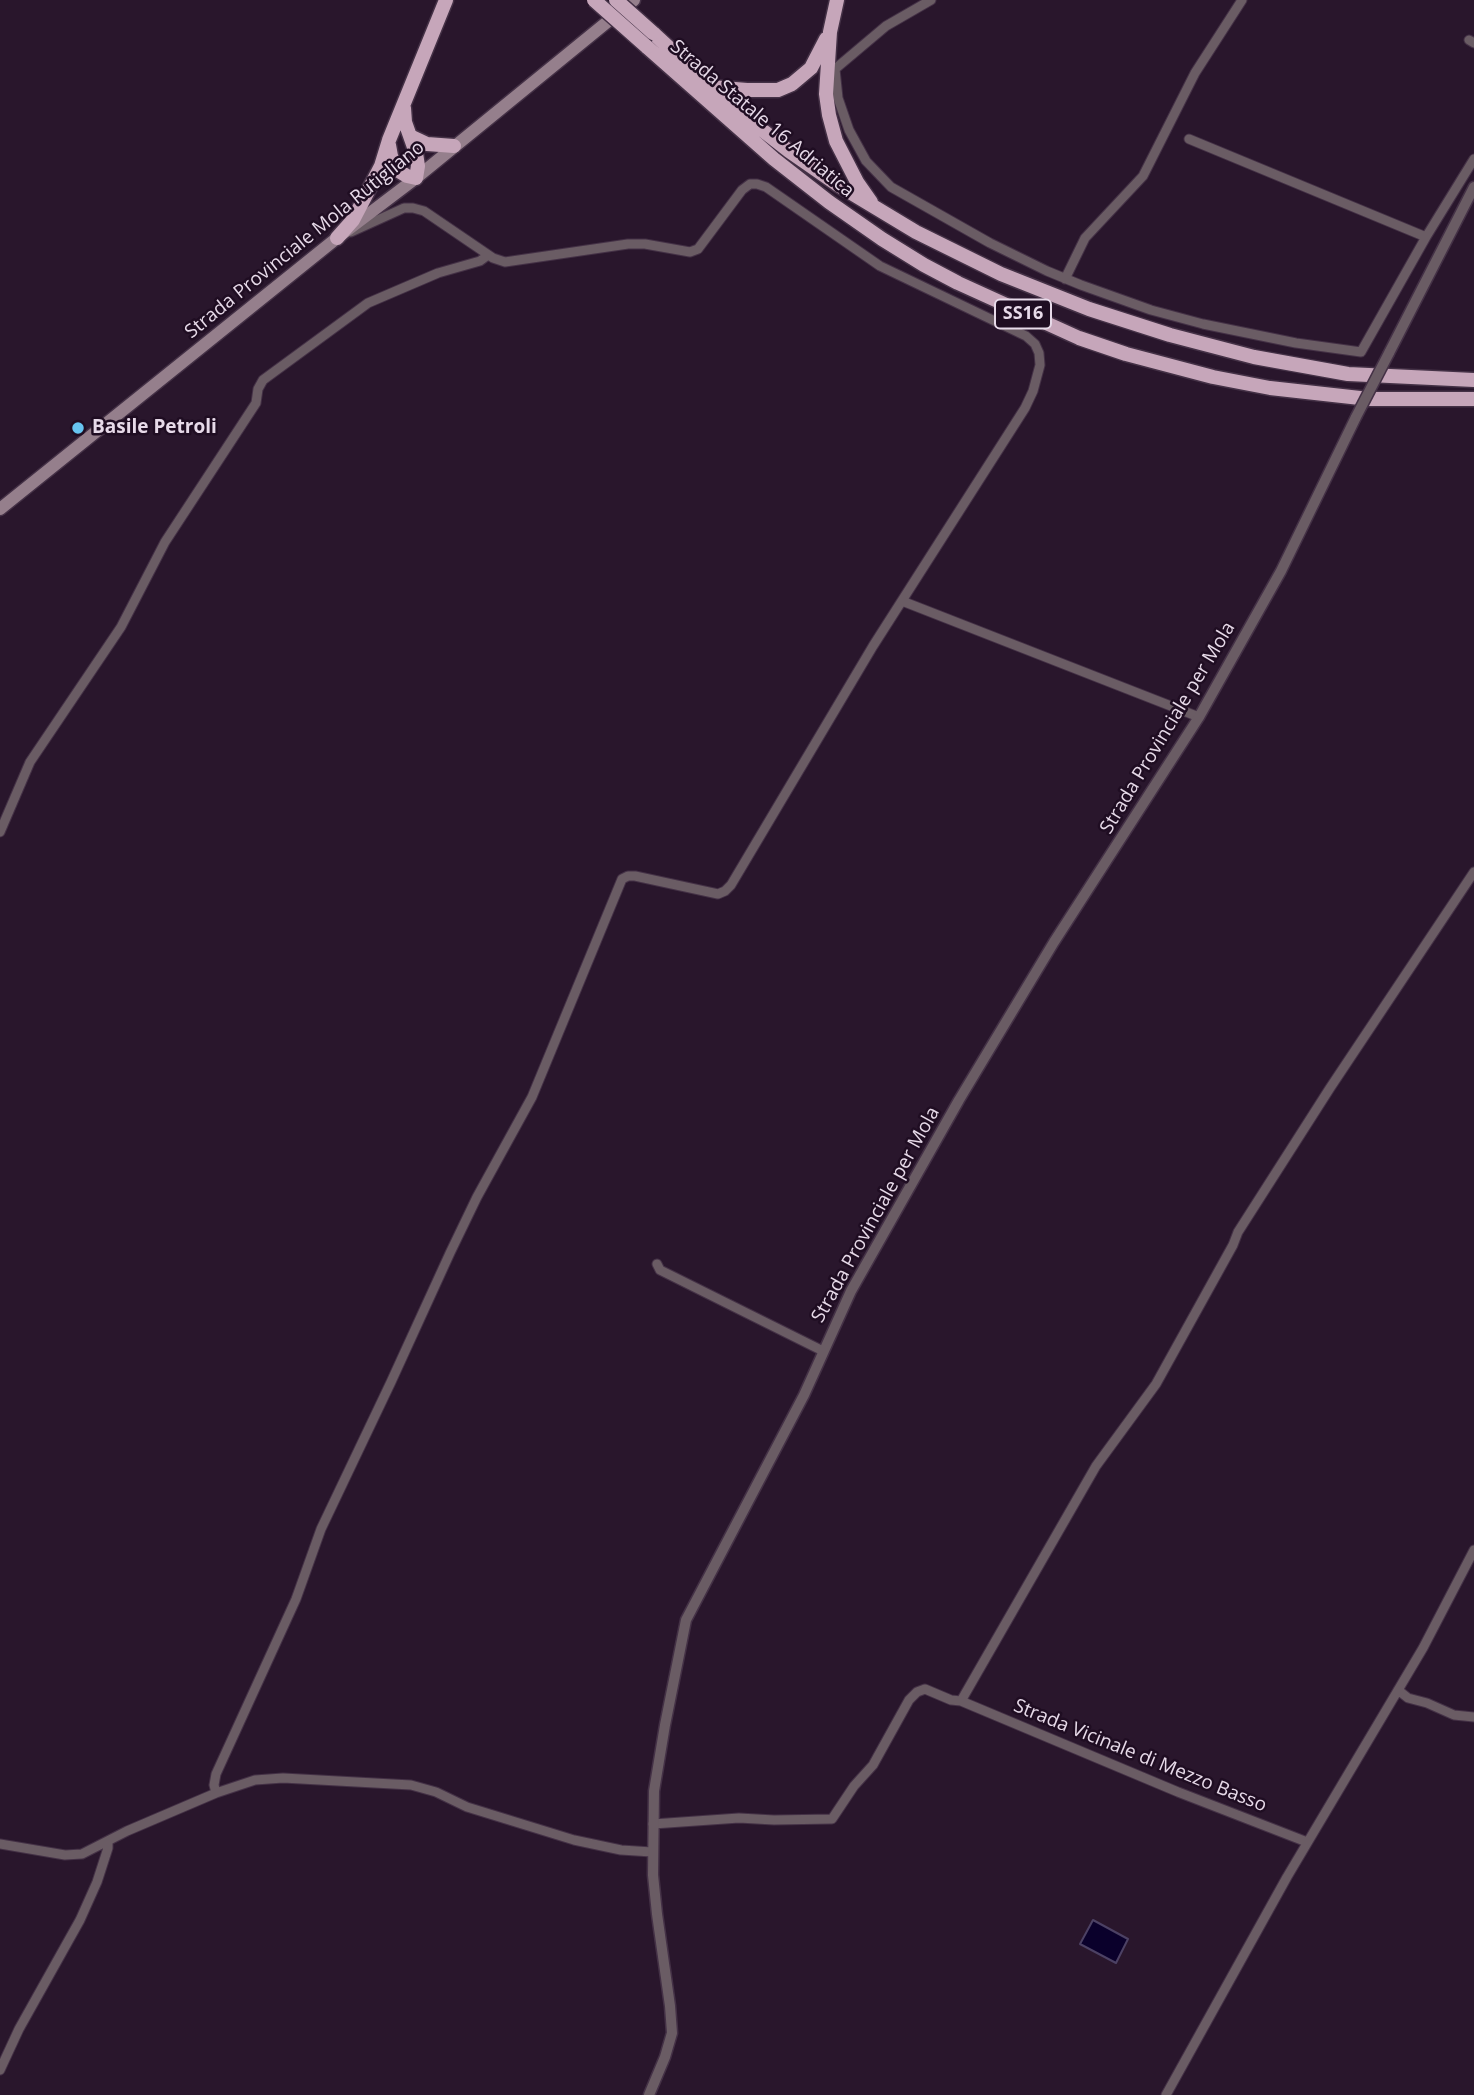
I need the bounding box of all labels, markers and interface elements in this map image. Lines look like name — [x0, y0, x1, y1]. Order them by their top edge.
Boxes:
street label: Strada Statale 16 Adriatica — [666, 35, 858, 203]
street label: Strada Provinciale Mola Rutigliano — [181, 136, 429, 344]
road number: SS16 — [995, 300, 1051, 328]
place label: Basile Petroli — [92, 417, 217, 439]
marker: Basile Petroli — [70, 420, 86, 436]
street label: Strada Provinciale per Mola — [1096, 618, 1240, 838]
street label: Strada Provinciale per Mola — [807, 1103, 945, 1327]
street label: Strada Vicinale di Mezzo Basso — [1010, 1695, 1270, 1817]

